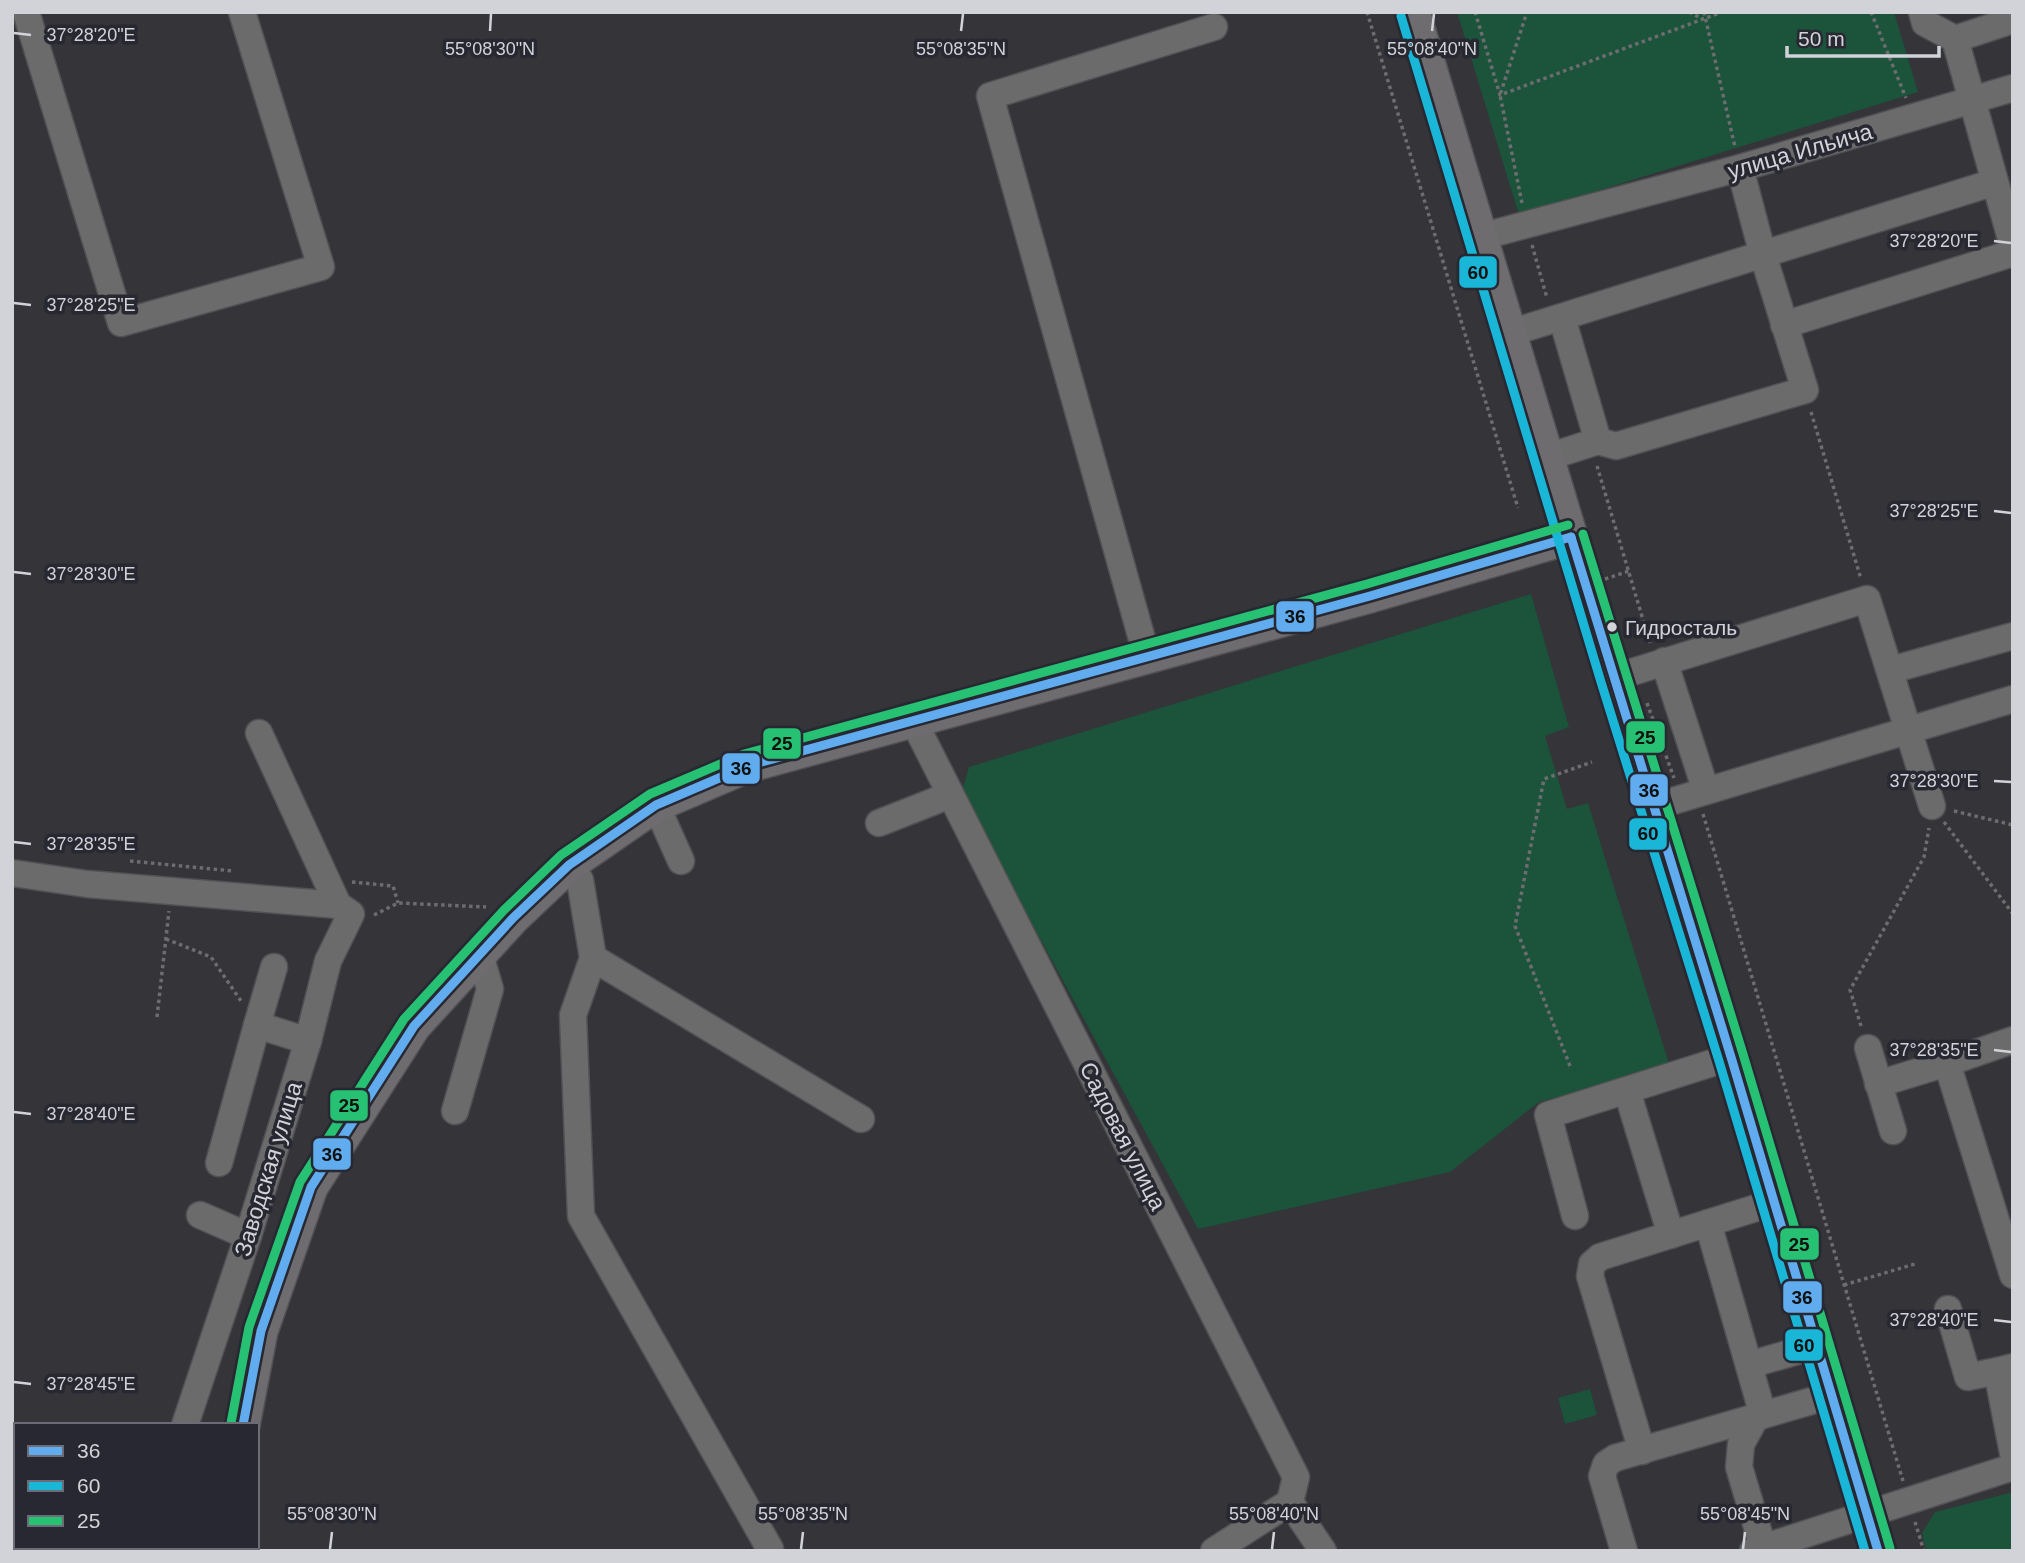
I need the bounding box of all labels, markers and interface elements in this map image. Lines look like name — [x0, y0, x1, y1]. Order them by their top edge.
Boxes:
scale bar — [1787, 14, 1939, 58]
text: 37°28'20"E — [46, 25, 136, 45]
text: 50 m — [1798, 27, 1845, 50]
text: 55°08'30"N — [445, 39, 535, 59]
text: 55°08'35"N — [916, 39, 1006, 59]
text: 55°08'40"N — [1387, 39, 1477, 59]
street label: улица Ильича — [1725, 118, 1875, 184]
text: 37°28'20"E — [1889, 231, 1979, 251]
line badge: 60 — [1458, 255, 1498, 289]
text: 60 — [1467, 262, 1489, 283]
text: 37°28'25"E — [46, 295, 136, 315]
text: 37°28'25"E — [1889, 501, 1979, 521]
text: 37°28'30"E — [46, 564, 136, 584]
line badge: 36 — [1275, 600, 1315, 633]
text: 36 — [1284, 606, 1306, 627]
place label: Гидросталь — [1625, 616, 1737, 639]
marker: Гидросталь — [1605, 620, 1619, 634]
line badge: 25 — [1625, 720, 1666, 754]
line badge: 25 — [762, 727, 802, 760]
text: 25 — [1634, 727, 1656, 748]
text: 25 — [771, 733, 793, 754]
line badge: 36 — [721, 752, 761, 785]
text: 36 — [730, 758, 752, 779]
text: 37°28'30"E — [1889, 771, 1979, 791]
line badge: 36 — [1629, 773, 1669, 807]
text: 36 — [1638, 780, 1660, 801]
line badge: 60 — [1628, 817, 1668, 851]
text: 60 — [1637, 823, 1659, 844]
text: 37°28'35"E — [46, 834, 136, 854]
text: 37°28'35"E — [1889, 1040, 1979, 1060]
street label: Садовая улица — [1074, 1058, 1172, 1215]
street label: Заводская улица — [229, 1078, 307, 1259]
line badge: 25 — [329, 1089, 369, 1122]
text: 25 — [338, 1095, 360, 1116]
text: 37°28'40"E — [46, 1104, 136, 1124]
line badge: 36 — [312, 1137, 352, 1171]
text: 36 — [321, 1144, 343, 1165]
line badge: 25 — [1779, 1227, 1820, 1261]
text: 25 — [1788, 1234, 1810, 1255]
line badge: 36 — [1782, 1280, 1823, 1314]
text: 36 — [1791, 1287, 1813, 1308]
text: 37°28'40"E — [1889, 1310, 1979, 1330]
line badge: 60 — [1784, 1328, 1824, 1362]
text: 60 — [1793, 1335, 1815, 1356]
text: 37°28'45"E — [46, 1374, 136, 1394]
legend — [14, 1423, 259, 1549]
text: 36 — [77, 1439, 100, 1462]
text: 60 — [77, 1474, 100, 1497]
text: 55°08'30"N — [287, 1504, 377, 1524]
text: 55°08'35"N — [758, 1504, 848, 1524]
text: 55°08'40"N — [1229, 1504, 1319, 1524]
text: 55°08'45"N — [1700, 1504, 1790, 1524]
text: 25 — [77, 1509, 100, 1532]

